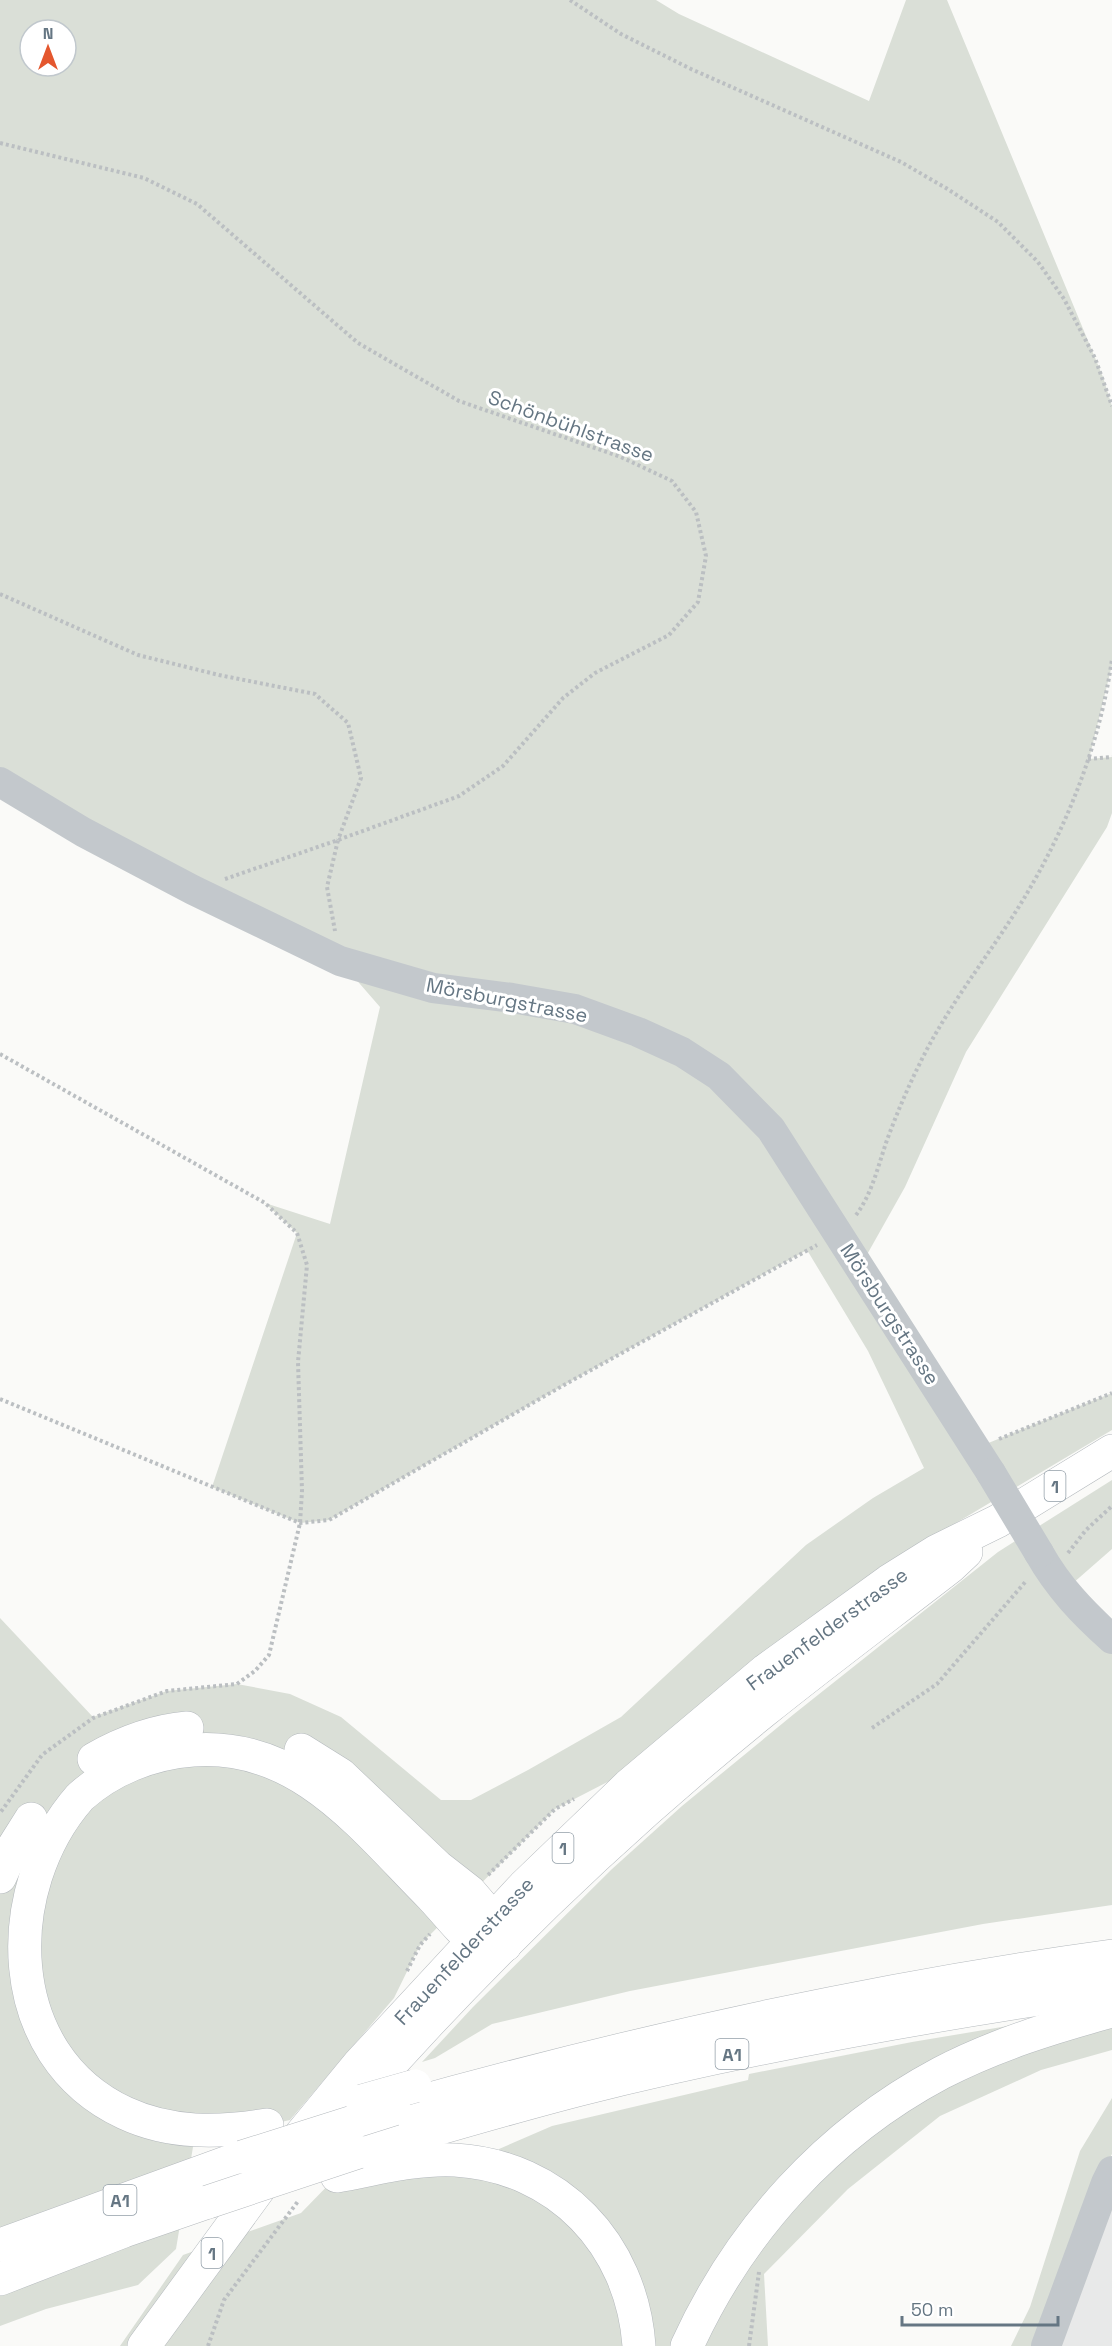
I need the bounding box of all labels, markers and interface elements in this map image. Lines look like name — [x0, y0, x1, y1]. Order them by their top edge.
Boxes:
north arrow — [18, 18, 78, 78]
text: N — [43, 23, 53, 44]
street label: Schönbühlstrasse — [485, 384, 657, 468]
street label: Mörsburgstrasse — [424, 972, 590, 1028]
street label: Mörsburgstrasse — [835, 1238, 945, 1390]
road number: 1 — [1044, 1471, 1066, 1501]
street label: Frauenfelderstrasse — [741, 1562, 913, 1696]
road number: 1 — [552, 1833, 574, 1863]
street label: Frauenfelderstrasse — [388, 1871, 540, 2031]
road number: A1 — [716, 2039, 748, 2069]
road number: A1 — [104, 2185, 136, 2215]
road number: 1 — [202, 2238, 222, 2268]
scale bar — [902, 2289, 1058, 2327]
text: 50 m — [911, 2298, 953, 2321]

